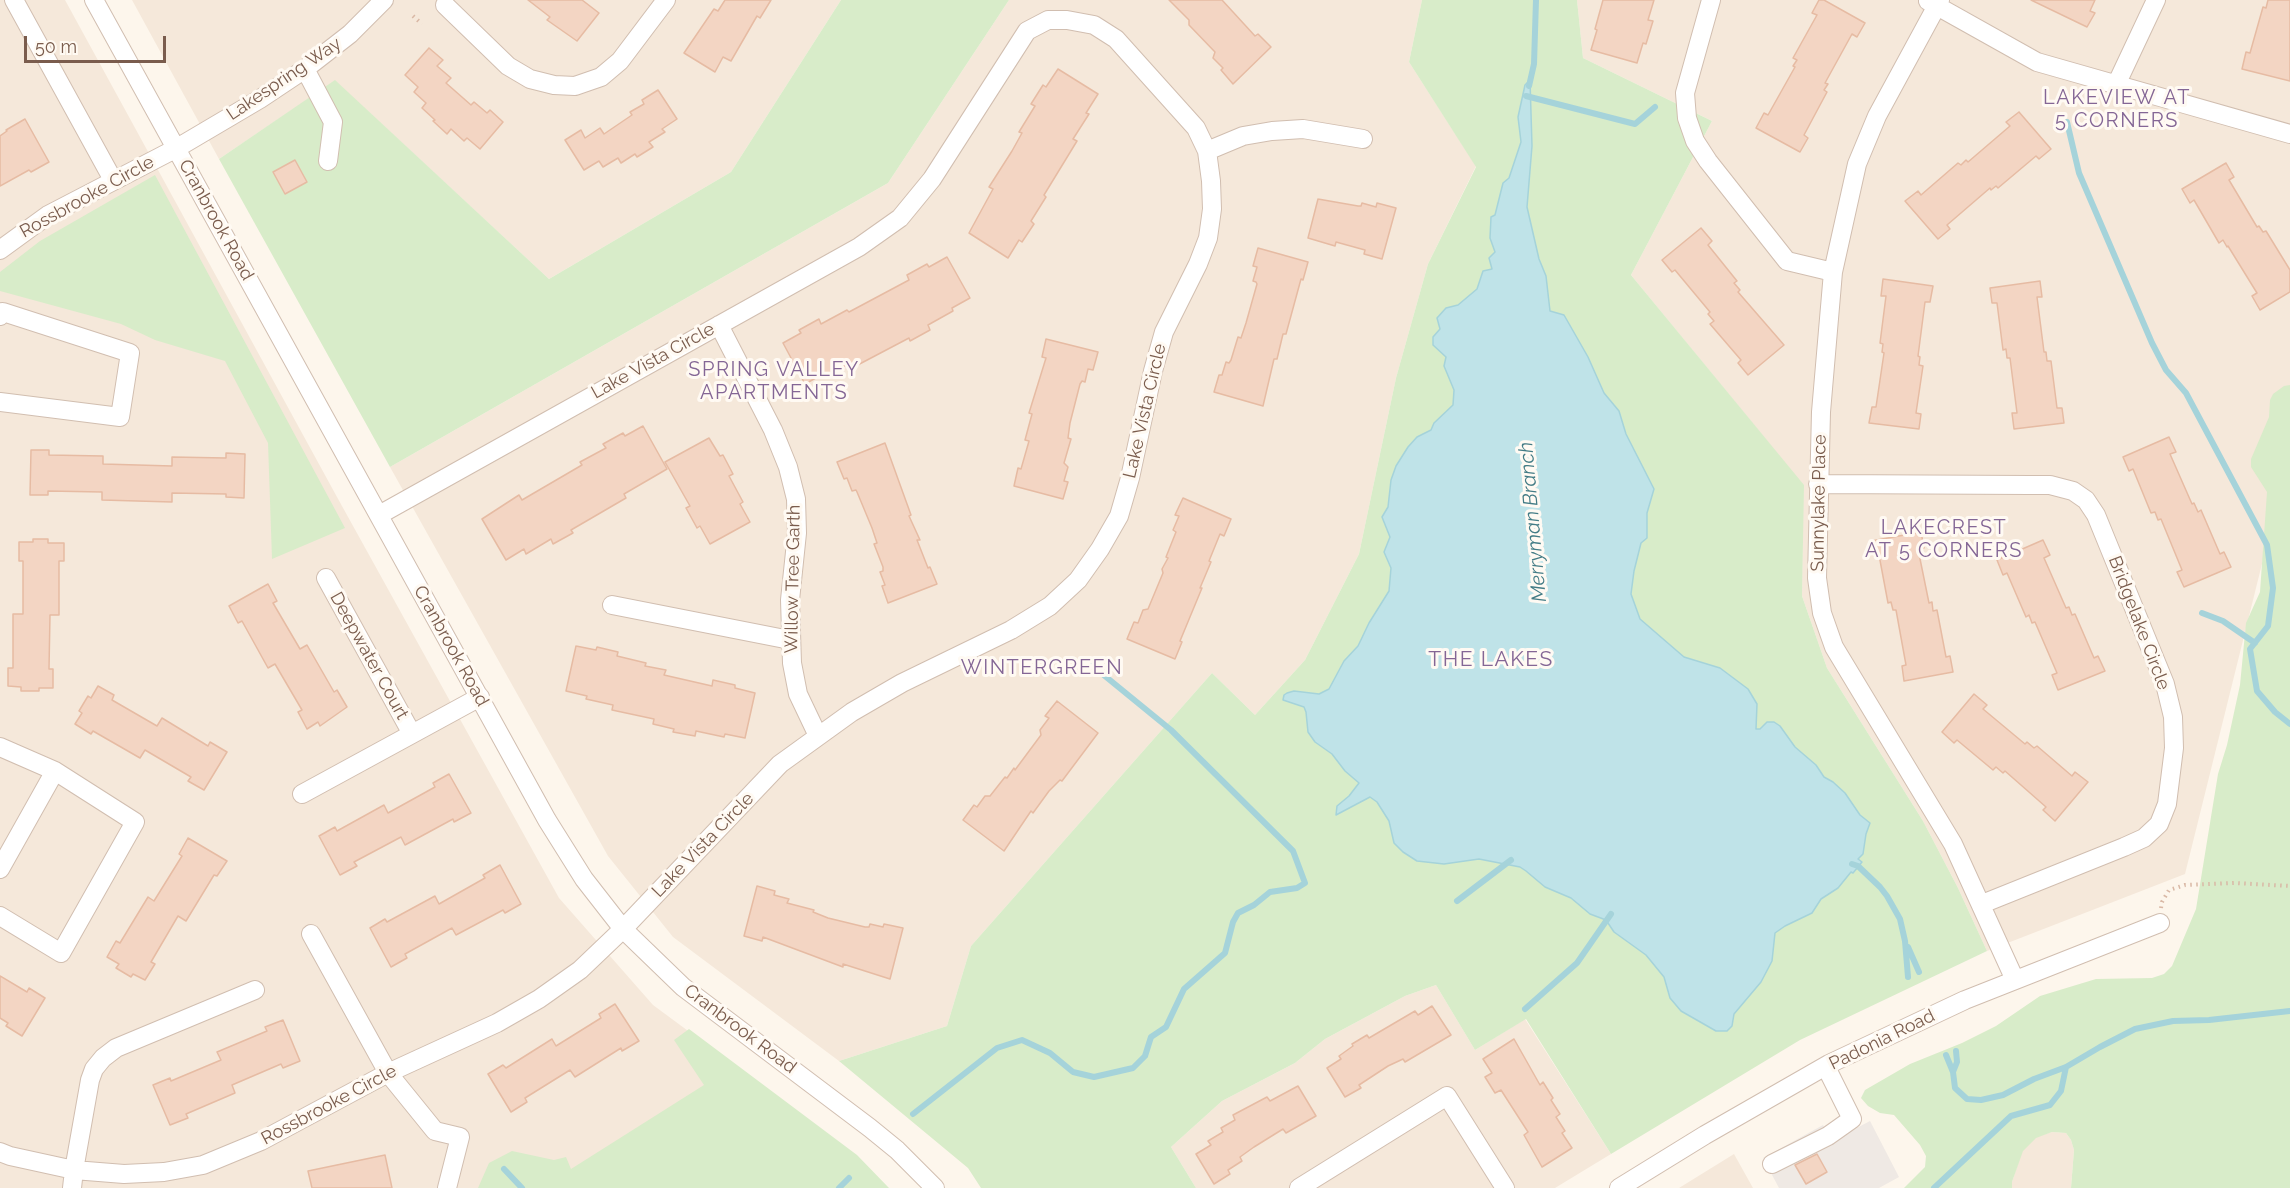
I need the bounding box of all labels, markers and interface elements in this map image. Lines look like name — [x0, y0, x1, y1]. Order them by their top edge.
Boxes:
scale bar — [27, 24, 170, 62]
street label: Lakespring Way — [223, 33, 345, 125]
text: 50 m — [35, 36, 77, 57]
district label: LAKEVIEW AT 5 CORNERS — [2043, 86, 2191, 133]
street label: Rossbrooke Circle — [16, 151, 158, 243]
street label: Cranbrook Road — [174, 156, 258, 284]
street label: Lake Vista Circle — [588, 318, 718, 404]
street label: Lake Vista Circle — [1119, 342, 1171, 480]
district label: SPRING VALLEY APARTMENTS — [688, 358, 860, 405]
street label: Sunnylake Place — [1807, 434, 1831, 572]
water label: Merryman Branch — [1514, 441, 1552, 603]
street label: Willow Tree Garth — [781, 504, 805, 654]
district label: LAKECREST AT 5 CORNERS — [1865, 516, 2023, 563]
street label: Bridgelake Circle — [2104, 553, 2174, 693]
street label: Cranbrook Road — [409, 582, 493, 710]
street label: Deepwater Court — [325, 589, 413, 723]
district label: THE LAKES — [1428, 647, 1554, 673]
district label: WINTERGREEN — [961, 656, 1123, 680]
street label: Lake Vista Circle — [647, 788, 759, 902]
street label: Cranbrook Road — [680, 980, 800, 1078]
street label: Padonia Road — [1826, 1005, 1938, 1075]
street label: Rossbrooke Circle — [258, 1060, 400, 1150]

